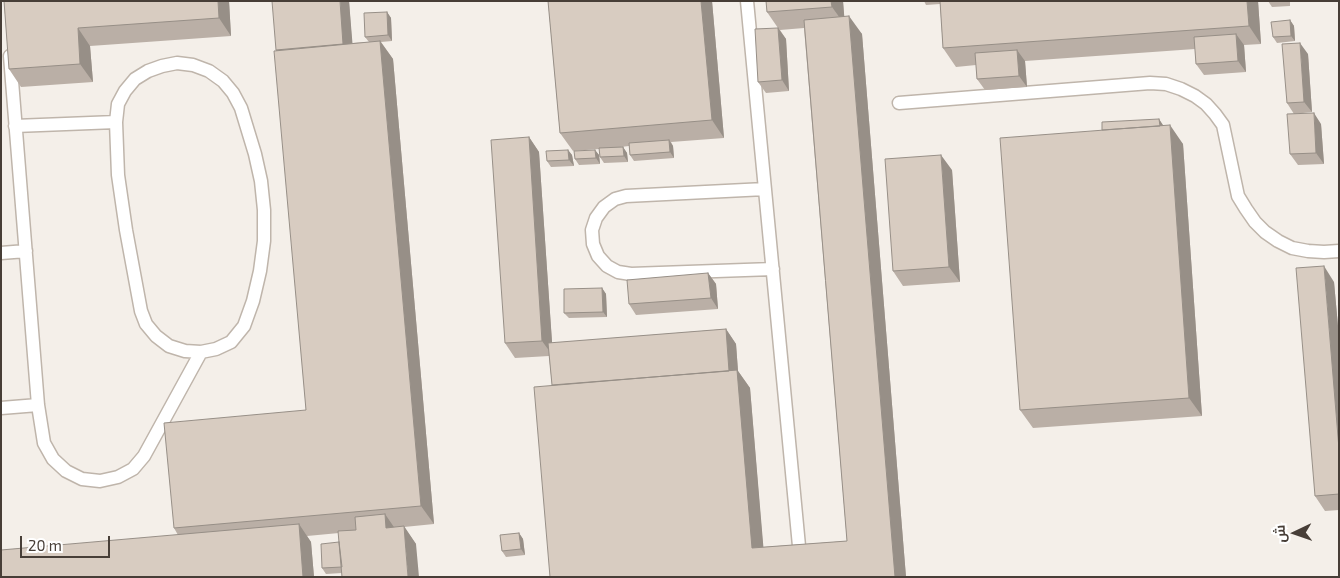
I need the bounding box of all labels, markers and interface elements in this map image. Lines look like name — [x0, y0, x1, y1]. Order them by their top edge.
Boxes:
north arrow — [1270, 508, 1320, 558]
text: ش — [1271, 524, 1288, 543]
scale bar — [22, 526, 112, 558]
text: 20 m — [28, 536, 62, 554]

